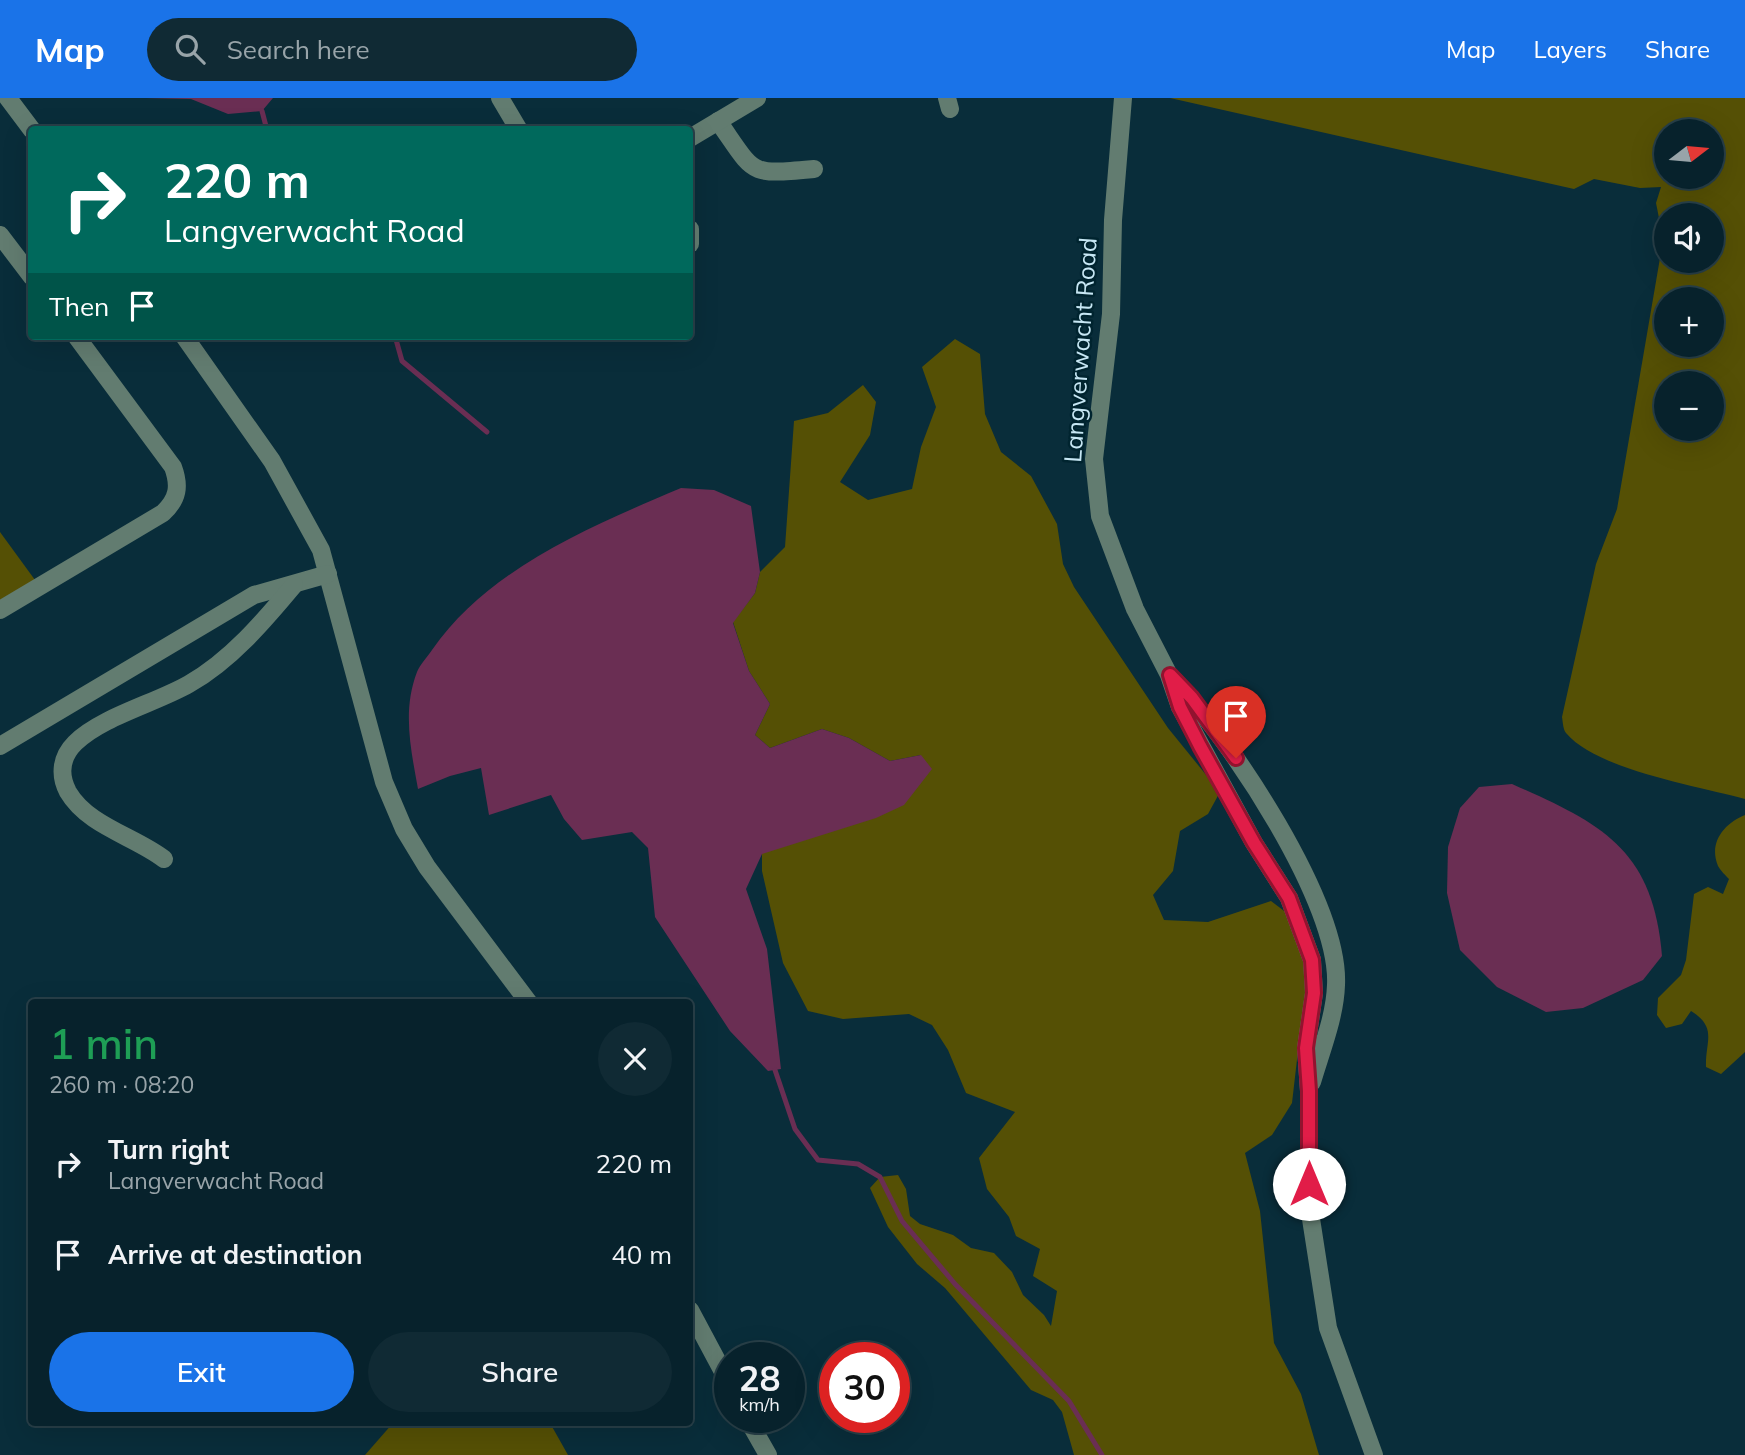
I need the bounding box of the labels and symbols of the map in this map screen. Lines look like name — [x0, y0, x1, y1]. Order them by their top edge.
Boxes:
north arrow — [1654, 119, 1724, 189]
street label: Langverwacht Road — [1057, 236, 1103, 464]
pin — [1206, 686, 1266, 758]
position arrow — [1272, 1147, 1346, 1221]
speed limit sign: 30 — [819, 1342, 910, 1433]

